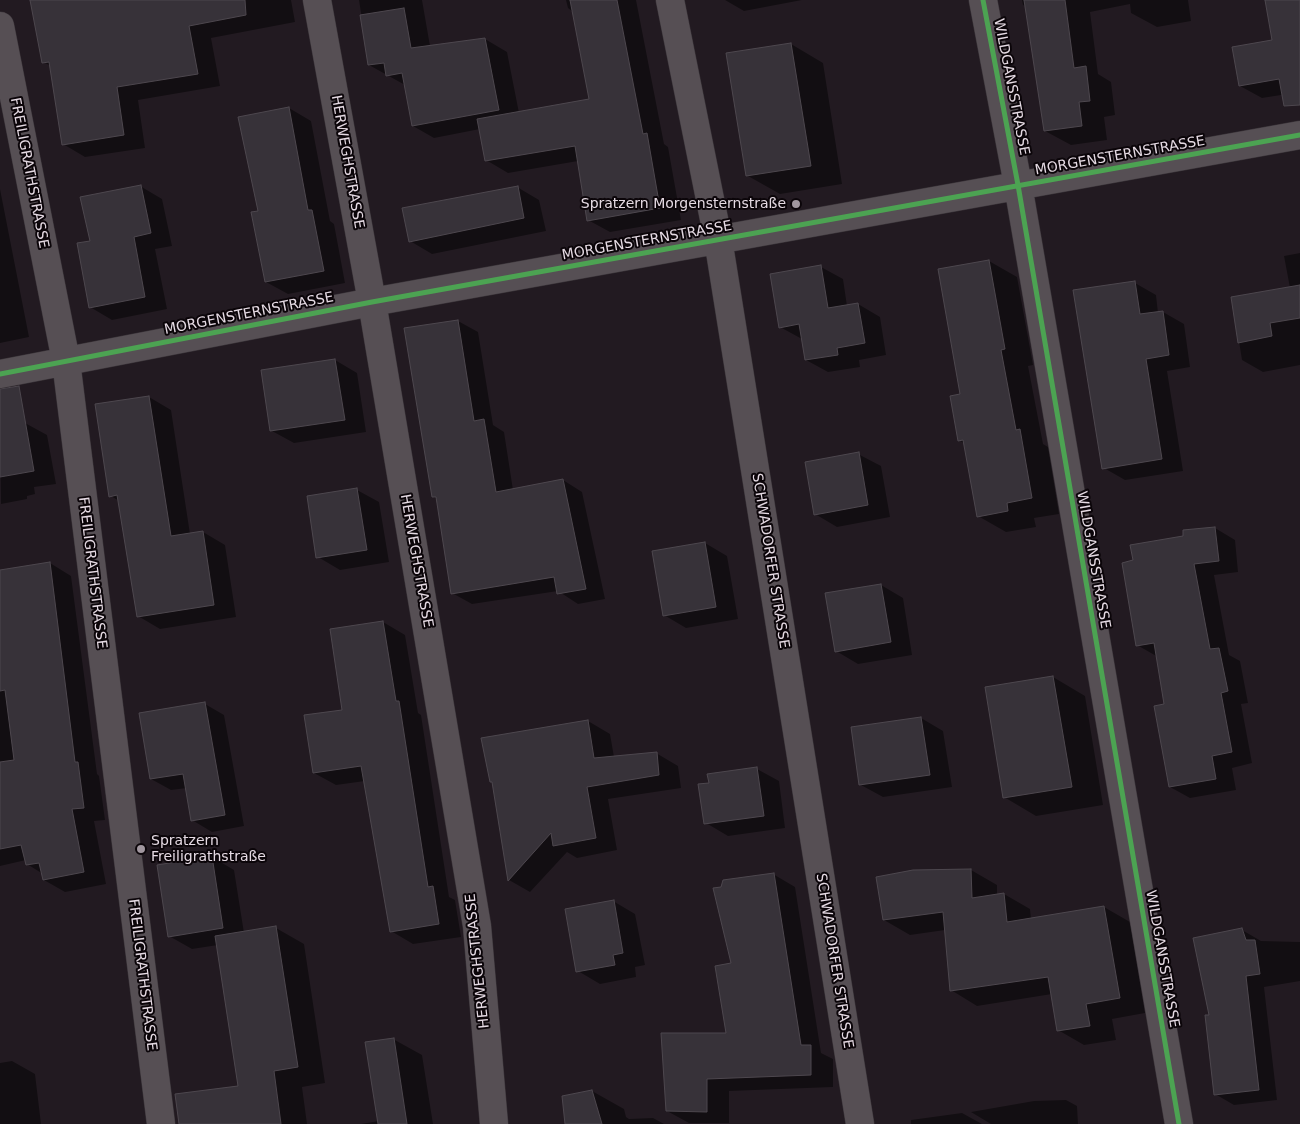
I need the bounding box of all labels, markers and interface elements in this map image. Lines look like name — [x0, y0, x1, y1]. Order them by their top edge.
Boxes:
street label: WILDGANSSTRASSE — [989, 17, 1033, 157]
street label: HERWEGHSTRASSE — [327, 94, 367, 230]
street label: FREILIGRATHSTRASSE — [6, 96, 52, 250]
street label: MORGENSTERNSTRASSE — [1034, 133, 1206, 179]
place label: Spratzern Morgensternstraße — [581, 196, 786, 212]
marker: Spratzern Morgensternstraße — [790, 198, 802, 210]
street label: MORGENSTERNSTRASSE — [561, 218, 733, 264]
street label: MORGENSTERNSTRASSE — [163, 289, 335, 339]
street label: SCHWADORFER STRASSE — [748, 472, 792, 650]
street label: WILDGANSSTRASSE — [1073, 490, 1113, 630]
street label: HERWEGHSTRASSE — [396, 493, 436, 629]
street label: FREILIGRATHSTRASSE — [74, 496, 110, 650]
place label: Spratzern Freiligrathstraße — [151, 833, 266, 866]
marker: Spratzern Freiligrathstraße — [135, 843, 147, 855]
street label: SCHWADORFER STRASSE — [812, 872, 856, 1050]
street label: WILDGANSSTRASSE — [1142, 889, 1182, 1029]
street label: HERWEGHSTRASSE — [463, 893, 493, 1029]
street label: FREILIGRATHSTRASSE — [124, 898, 160, 1052]

